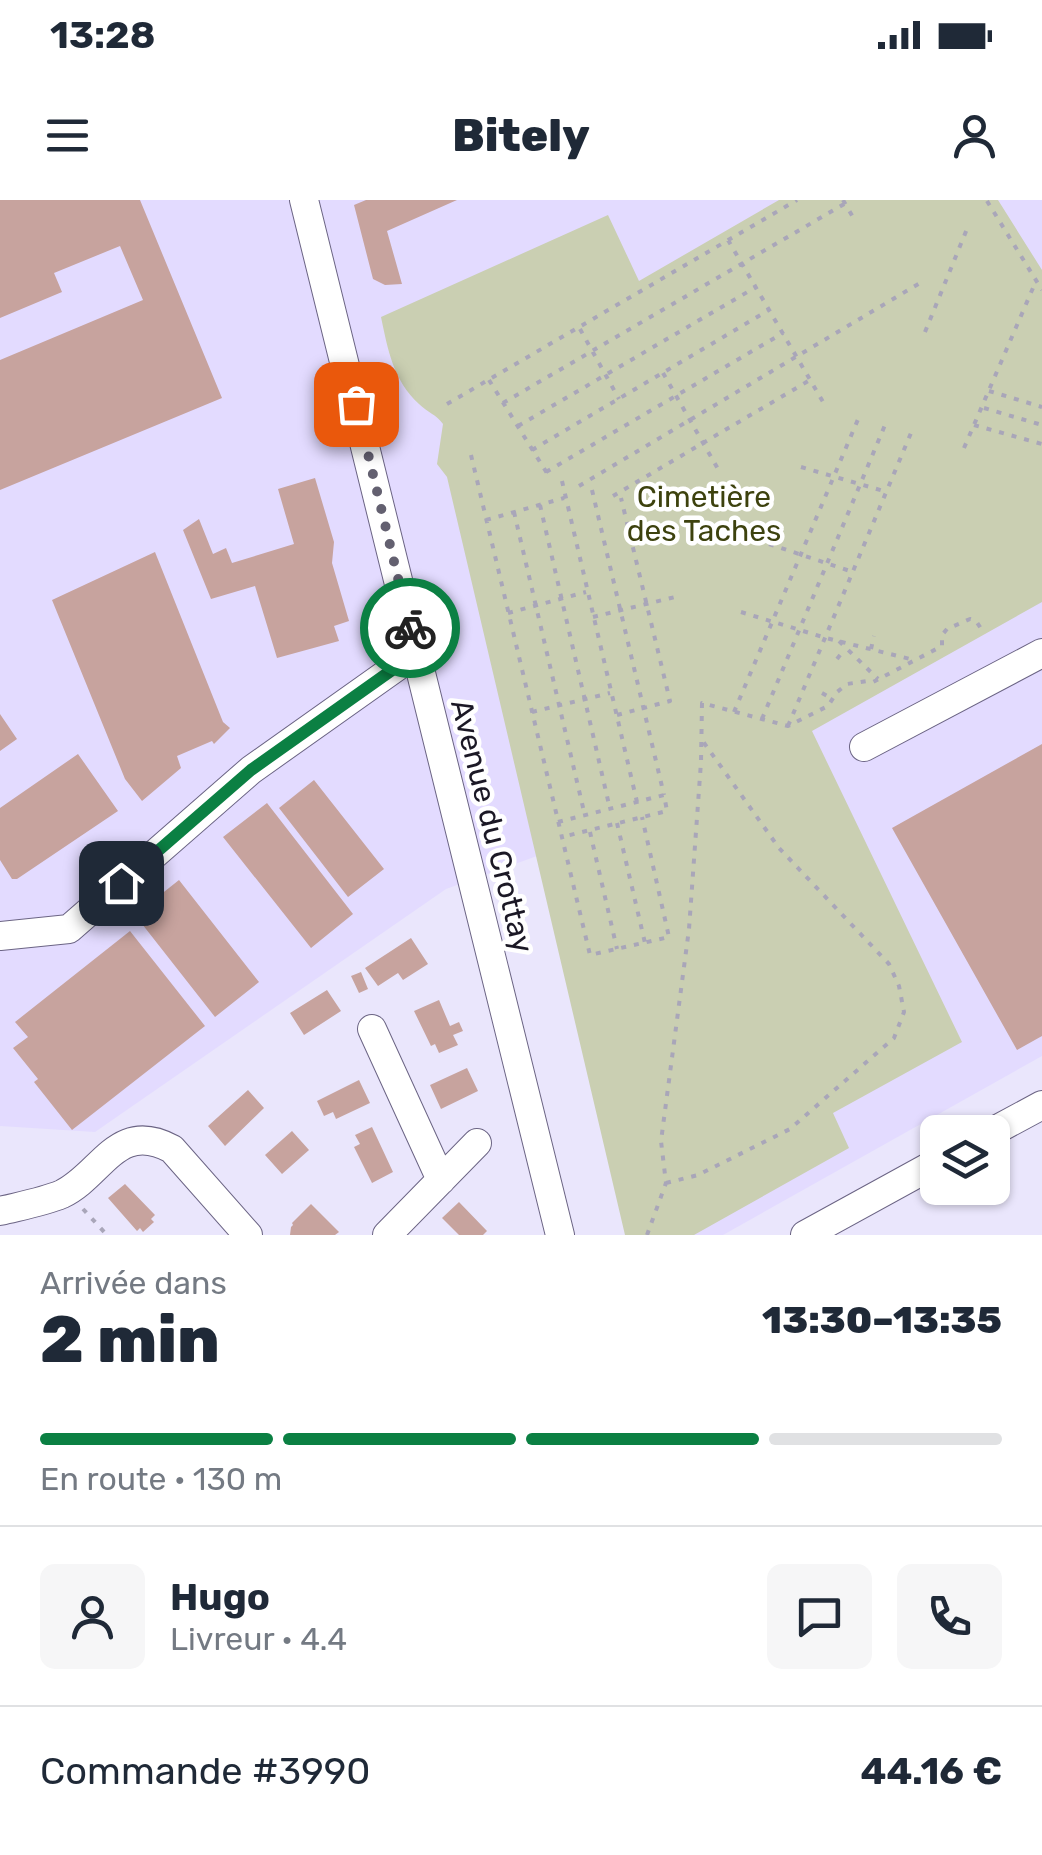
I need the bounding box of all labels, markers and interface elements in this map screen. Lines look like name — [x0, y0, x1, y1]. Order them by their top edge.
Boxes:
text: 13:28 — [50, 12, 155, 58]
icon: menu — [40, 108, 95, 163]
icon: person — [947, 108, 1002, 163]
text: Bitely — [452, 109, 590, 162]
pin — [314, 362, 399, 447]
icon: bag — [329, 377, 384, 432]
park label: Cimetière des Taches — [627, 479, 781, 549]
courier — [360, 578, 460, 678]
icon: bike — [383, 601, 438, 656]
street label: Avenue du Crottay — [443, 695, 541, 957]
pin — [79, 841, 164, 926]
icon: home — [94, 856, 149, 911]
map controls — [920, 1115, 1010, 1205]
button: layers — [920, 1115, 1010, 1205]
text: Arrivée dans — [40, 1264, 227, 1302]
text: 13:30–13:35 — [762, 1297, 1002, 1343]
text: 2 min — [40, 1301, 220, 1378]
text: En route · 130 m — [40, 1460, 282, 1498]
button: person — [40, 1564, 145, 1669]
button: chat — [767, 1564, 872, 1669]
button: phone — [897, 1564, 1002, 1669]
text: Hugo — [170, 1574, 270, 1620]
text: Livreur · 4.4 — [170, 1620, 347, 1658]
text: Commande #3990 — [40, 1748, 370, 1794]
text: 44.16 € — [860, 1748, 1002, 1794]

